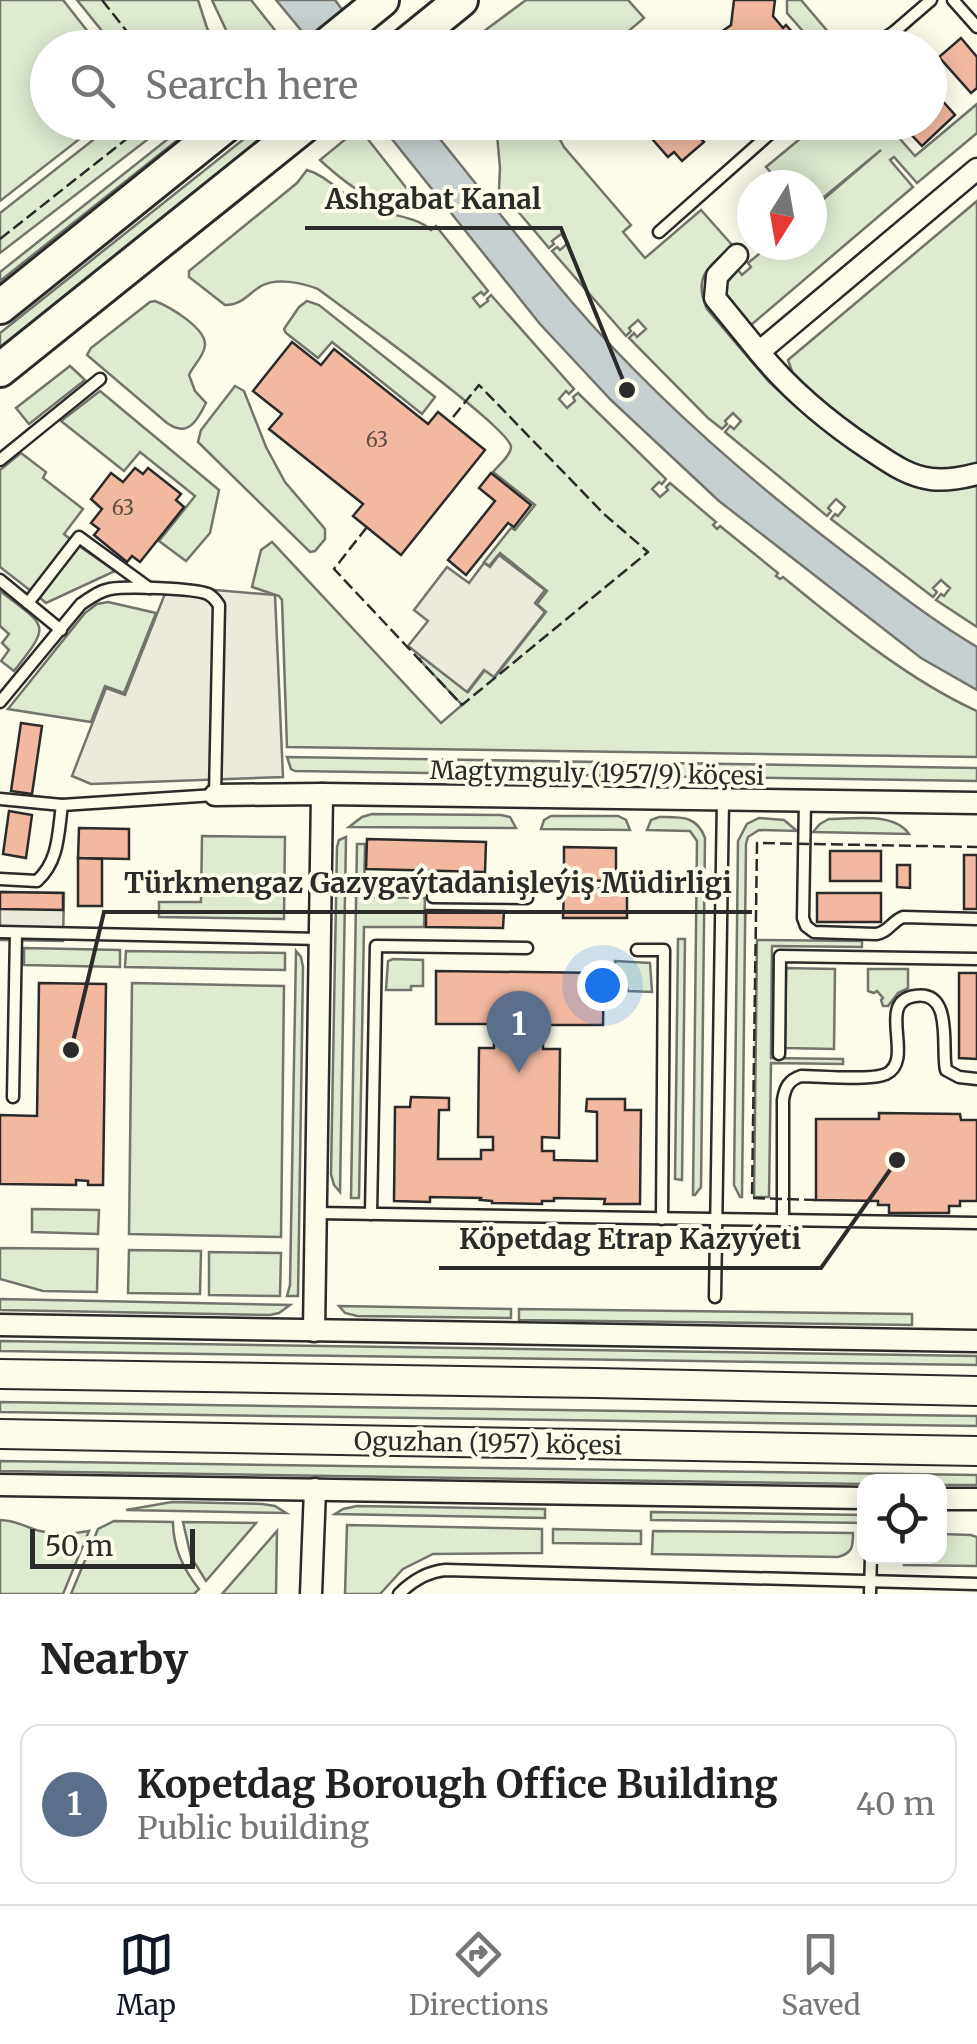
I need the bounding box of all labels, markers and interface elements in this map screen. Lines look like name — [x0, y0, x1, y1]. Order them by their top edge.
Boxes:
search box — [30, 30, 947, 140]
icon: search — [65, 58, 120, 113]
text: Search here — [145, 62, 358, 109]
callout: Ashgabat Kanal — [305, 170, 561, 228]
north arrow — [737, 170, 827, 260]
text: Ashgabat Kanal — [324, 181, 541, 217]
house number: 63 — [366, 427, 388, 452]
house number: 63 — [112, 495, 134, 520]
street label: Magtymguly (1957/9) köçesi — [430, 754, 764, 792]
callout: Türkmengaz Gazygaýtadanişleýiş Müdirligi — [104, 854, 752, 912]
text: Türkmengaz Gazygaýtadanişleýiş Müdirligi — [124, 865, 732, 901]
your location — [577, 960, 628, 1011]
pin: 1 — [486, 990, 552, 1073]
callout: Köpetdag Etrap Kazyýeti — [439, 1210, 821, 1268]
text: Köpetdag Etrap Kazyýeti — [459, 1221, 801, 1257]
street label: Oguzhan (1957) köçesi — [354, 1425, 622, 1461]
map controls — [857, 1474, 947, 1564]
button: locate — [857, 1474, 947, 1564]
scale bar — [30, 1524, 195, 1568]
text: 50 m — [45, 1528, 113, 1564]
text: Nearby — [40, 1633, 188, 1685]
text: Kopetdag Borough Office Building — [137, 1761, 778, 1808]
text: 1 — [67, 1784, 82, 1824]
text: 40 m — [856, 1784, 935, 1824]
text: Public building — [137, 1808, 369, 1848]
tab: Map — [116, 1927, 176, 2023]
tab: Directions — [409, 1927, 549, 2023]
tab: Saved — [781, 1927, 861, 2023]

